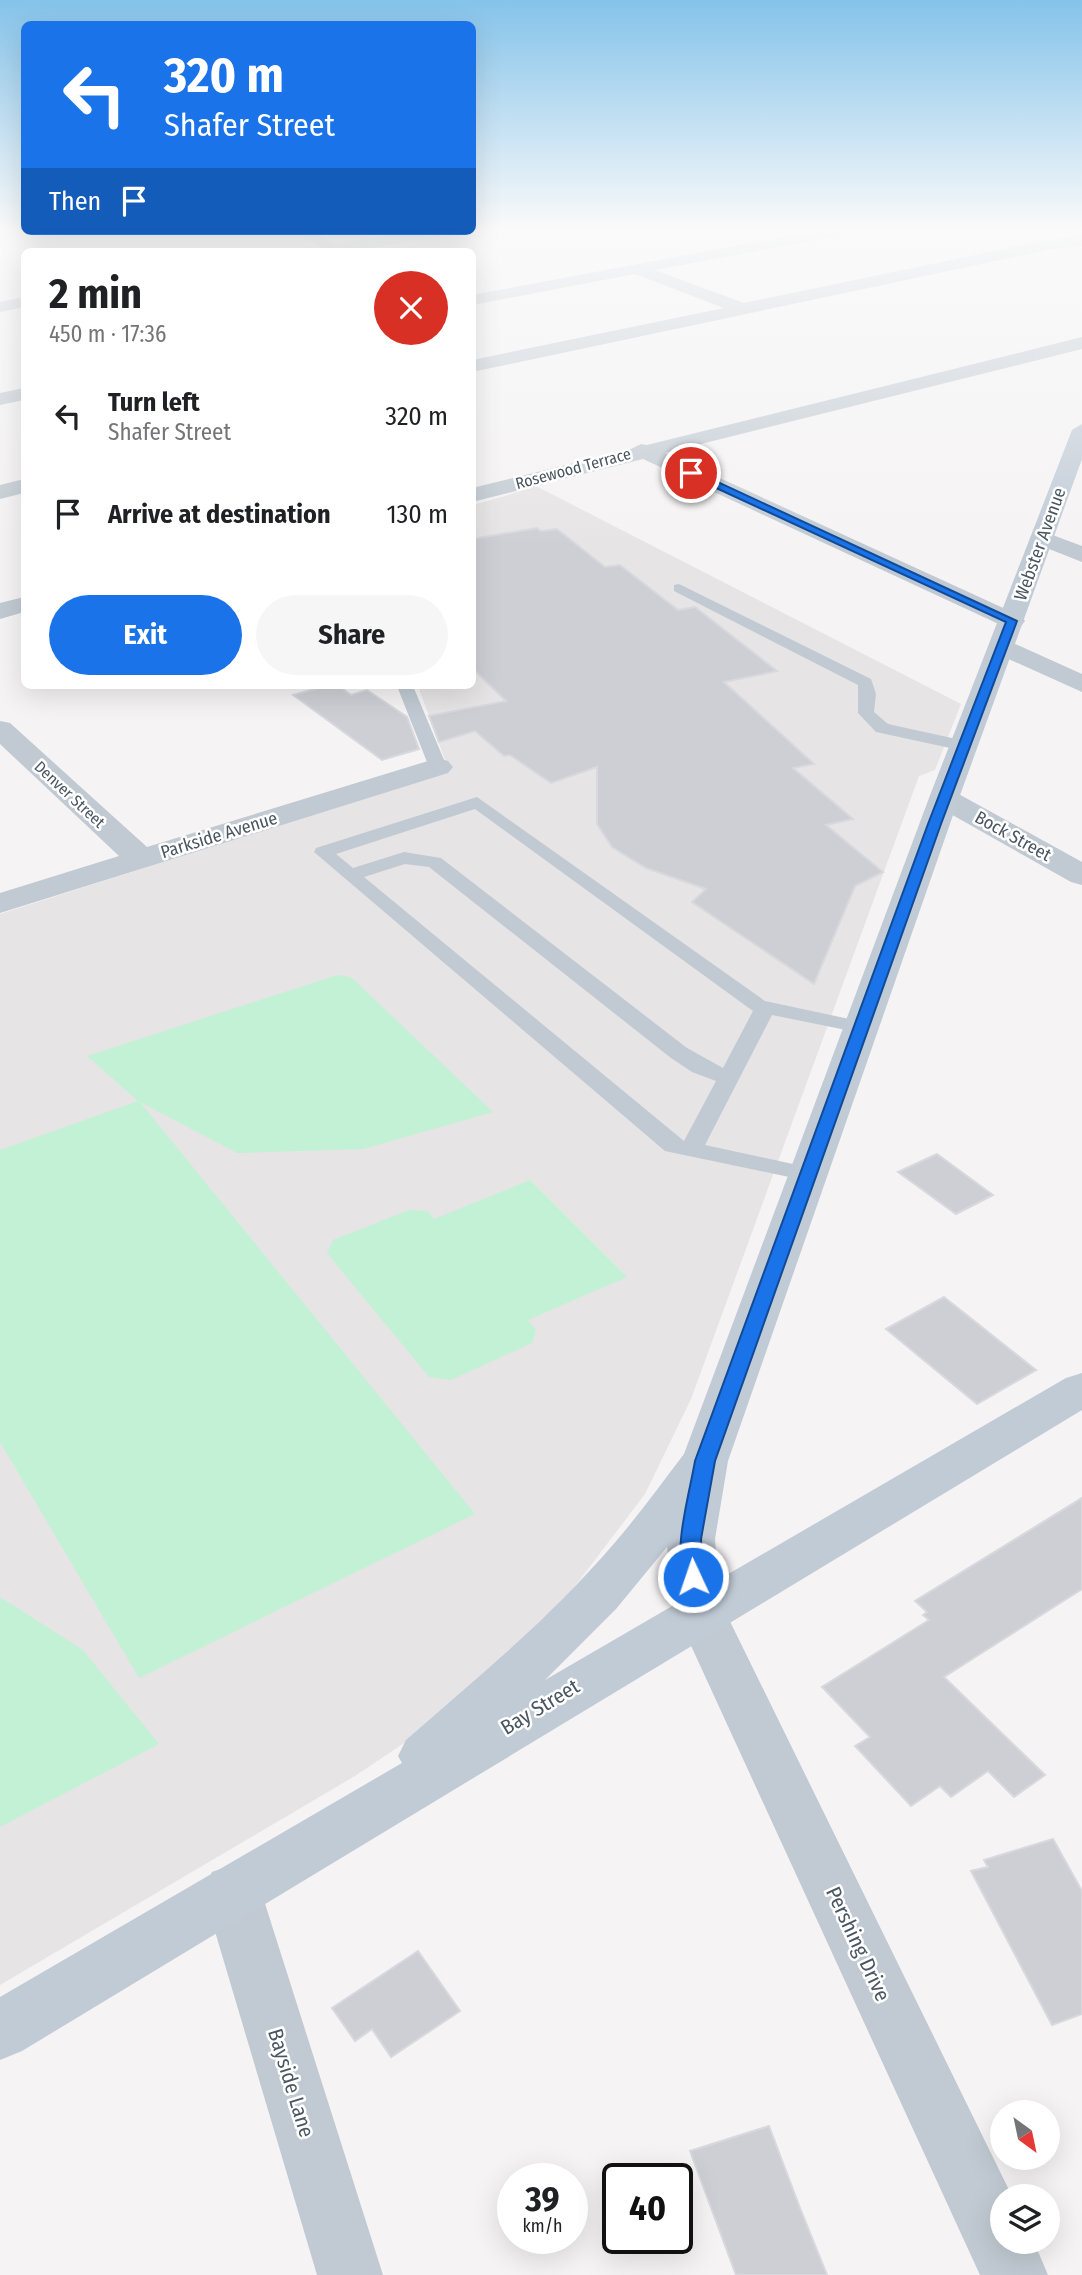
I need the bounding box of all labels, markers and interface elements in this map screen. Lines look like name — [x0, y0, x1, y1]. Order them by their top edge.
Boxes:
text: 320 m — [164, 46, 284, 105]
icon: left — [49, 49, 140, 140]
text: Shafer Street — [164, 106, 335, 144]
icon: arrive — [115, 182, 153, 220]
text: Then — [49, 186, 101, 217]
text: 2 min — [49, 269, 142, 319]
button: close — [374, 271, 448, 345]
text: 450 m · 17:36 — [49, 320, 166, 348]
text: Turn left — [108, 387, 200, 418]
icon: left — [49, 397, 87, 435]
text: 320 m — [385, 401, 448, 432]
text: Shafer Street — [108, 418, 231, 446]
pin — [661, 443, 721, 503]
street label: Rosewood Terrace — [513, 444, 633, 493]
icon: arrive — [672, 454, 710, 492]
street label: Webster Avenue — [1009, 484, 1071, 603]
icon: arrive — [49, 495, 87, 533]
text: Arrive at destination — [108, 499, 331, 530]
text: 130 m — [386, 499, 448, 530]
button: Exit — [49, 595, 242, 675]
button: Share — [256, 595, 448, 675]
street label: Denver Street — [31, 757, 109, 832]
street label: Bock Street — [971, 806, 1055, 866]
street label: Parkside Avenue — [158, 807, 280, 863]
position arrow — [656, 1540, 730, 1614]
street label: Bay Street — [496, 1673, 584, 1741]
street label: Pershing Drive — [820, 1883, 896, 2005]
street label: Bayside Lane — [262, 2025, 320, 2141]
north arrow — [990, 2100, 1060, 2170]
map controls — [990, 2100, 1060, 2254]
speed limit sign: 40 — [602, 2163, 693, 2254]
text: 39 — [525, 2178, 560, 2220]
button: layers — [990, 2184, 1060, 2254]
text: km/h — [522, 2215, 563, 2237]

